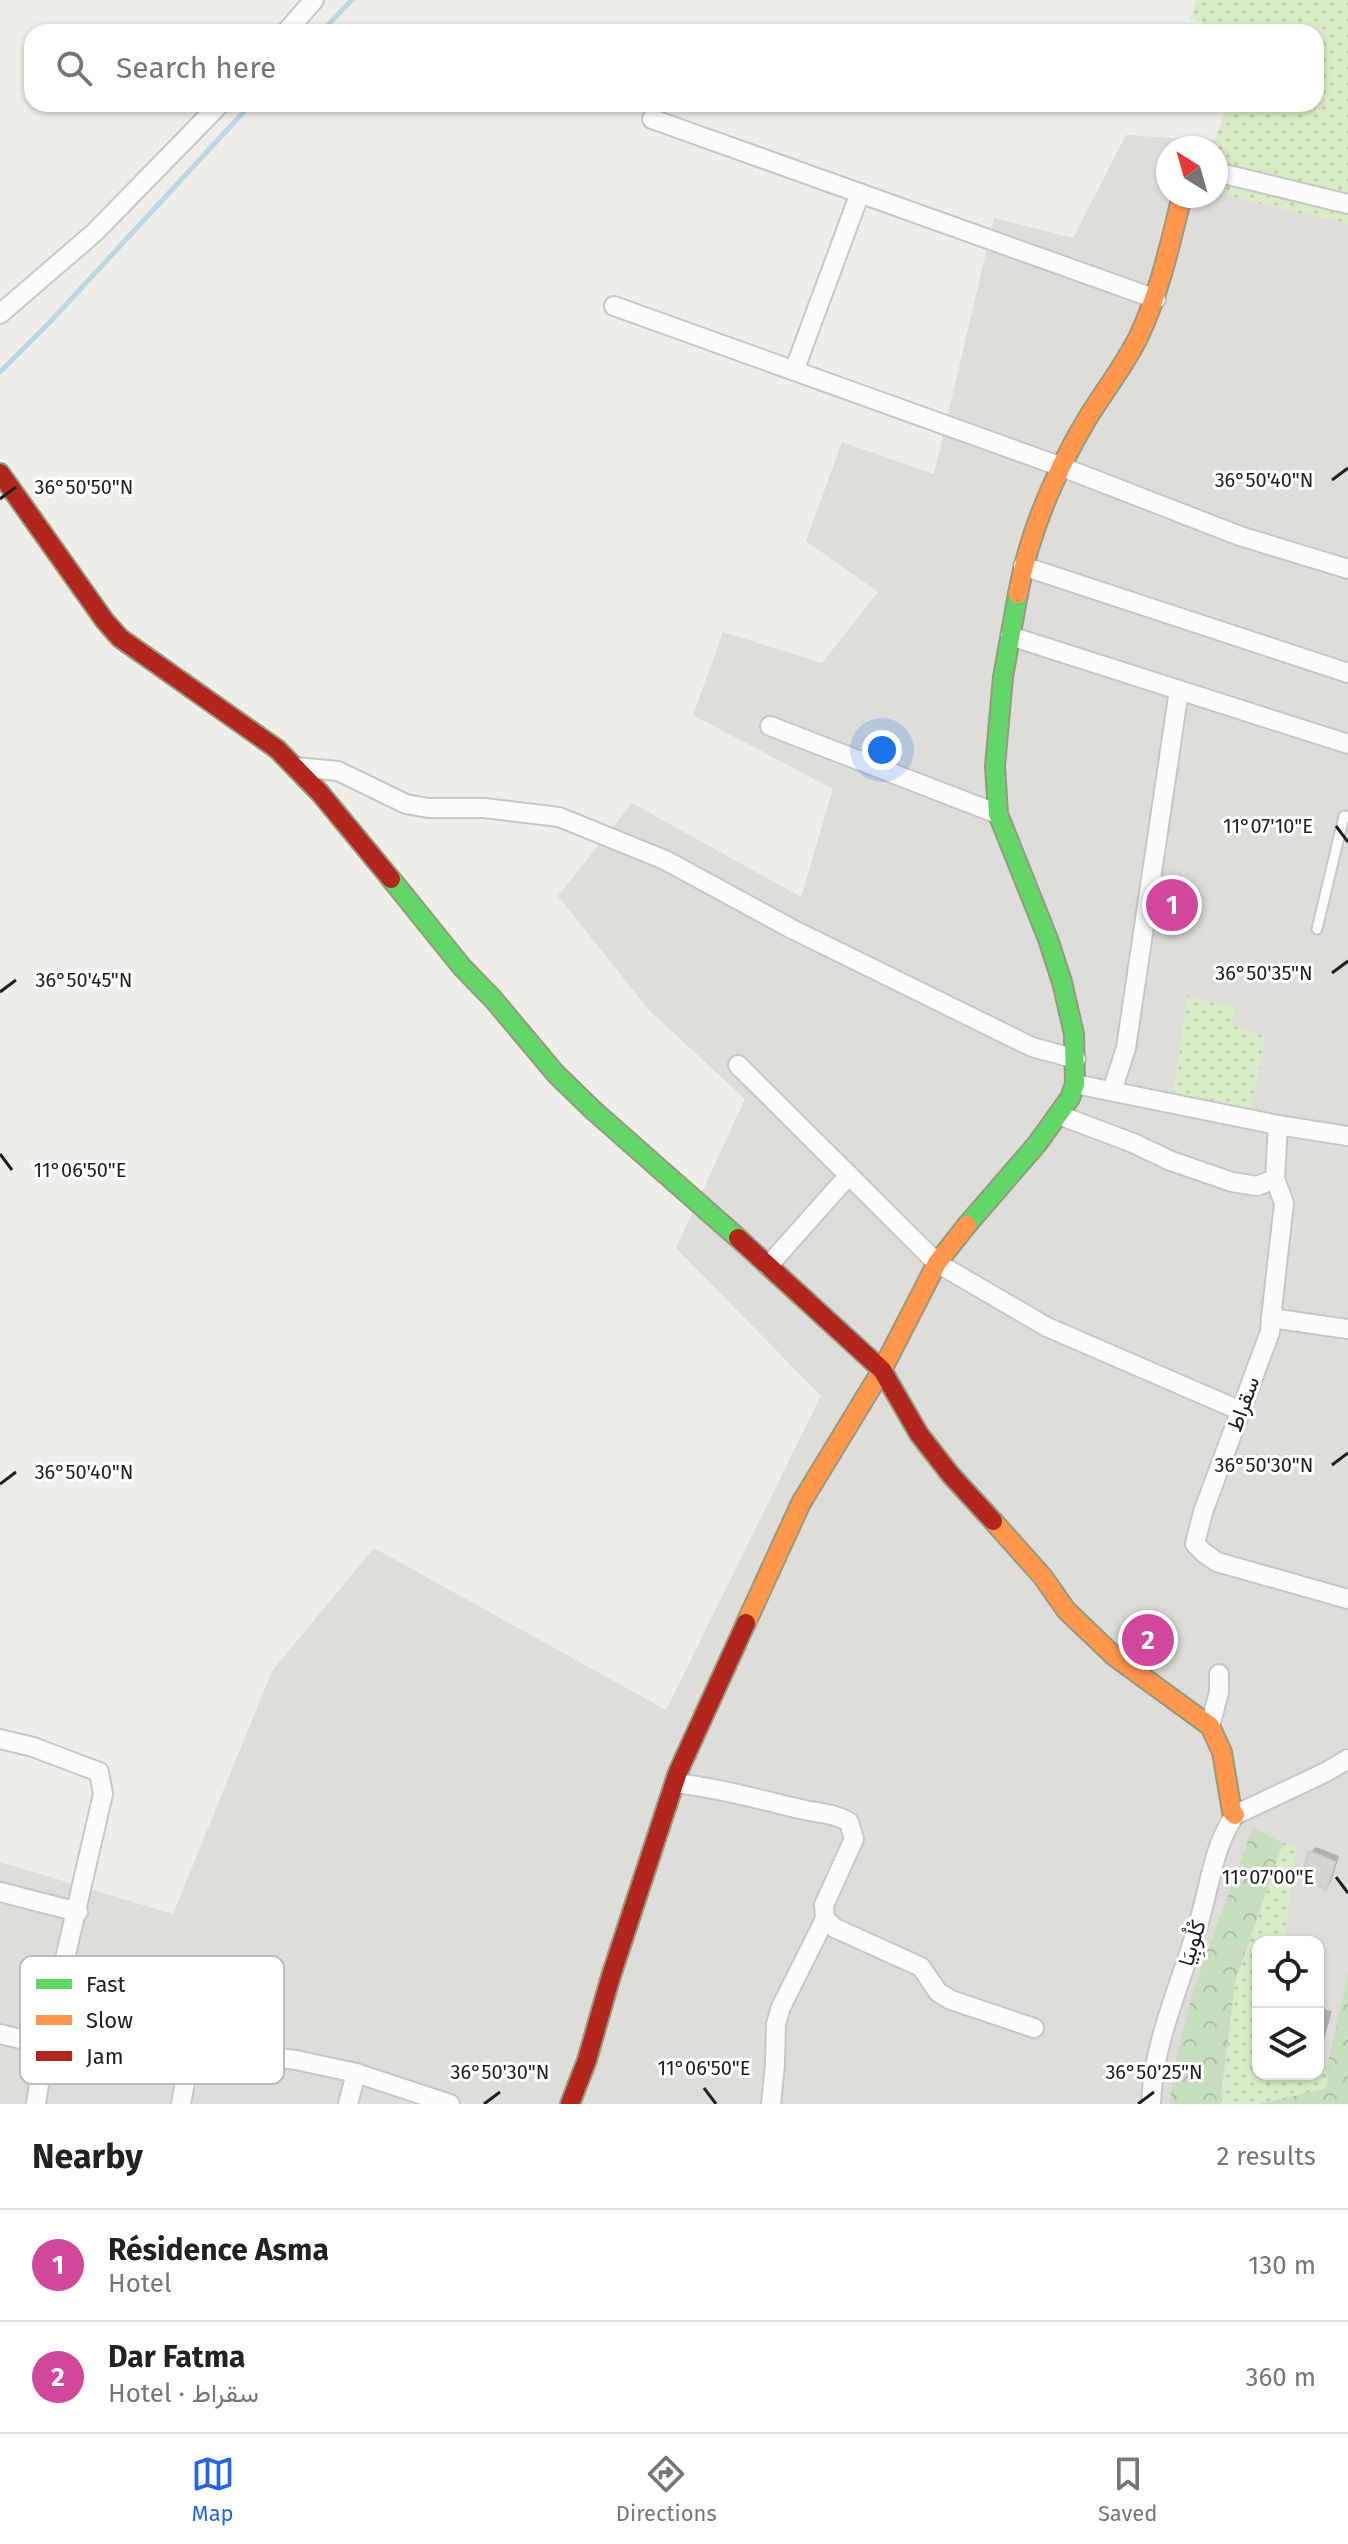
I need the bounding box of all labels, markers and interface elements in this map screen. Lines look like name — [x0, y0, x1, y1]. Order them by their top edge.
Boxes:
search box — [24, 24, 1324, 112]
icon: search — [52, 46, 96, 90]
text: Search here — [116, 50, 276, 86]
north arrow — [1156, 136, 1228, 208]
text: 36°50'40"N — [1215, 468, 1313, 492]
text: 36°50'50"N — [35, 475, 133, 499]
your location — [862, 730, 902, 770]
text: 11°07'10"E — [1223, 814, 1313, 838]
pin: 1 — [1146, 875, 1198, 935]
text: 36°50'35"N — [1215, 961, 1313, 985]
text: 36°50'45"N — [36, 968, 132, 992]
text: 11°06'50"E — [34, 1158, 126, 1182]
street label: سقراط — [1221, 1373, 1265, 1435]
text: 36°50'30"N — [1215, 1453, 1313, 1477]
text: 36°50'40"N — [35, 1460, 133, 1484]
pin: 2 — [1122, 1610, 1174, 1670]
text: 11°07'00"E — [1222, 1865, 1314, 1889]
street label: كْلُوبِيَا — [1172, 1916, 1215, 1970]
map controls — [1252, 1936, 1324, 2080]
button: locate — [1252, 1936, 1324, 2008]
legend — [20, 1956, 284, 2084]
text: Fast — [86, 1971, 126, 1998]
text: Slow — [86, 2007, 133, 2034]
button: layers — [1252, 2008, 1324, 2080]
text: Jam — [86, 2043, 124, 2070]
text: 11°06'50"E — [658, 2056, 750, 2080]
text: 36°50'30"N — [451, 2060, 549, 2084]
text: 36°50'25"N — [1105, 2060, 1203, 2084]
text: Nearby — [32, 2136, 143, 2177]
text: 2 results — [1216, 2141, 1316, 2172]
text: Résidence Asma — [108, 2232, 329, 2268]
text: 1 — [52, 2250, 64, 2281]
text: 130 m — [1248, 2250, 1316, 2281]
text: Hotel — [108, 2268, 172, 2299]
text: Dar Fatma — [108, 2339, 245, 2375]
text: 2 — [51, 2362, 65, 2393]
text: 360 m — [1245, 2362, 1316, 2393]
text: Hotel · سقراط — [108, 2378, 259, 2409]
tab: Map — [191, 2452, 235, 2527]
tab: Directions — [616, 2452, 717, 2527]
tab: Saved — [1098, 2452, 1157, 2527]

